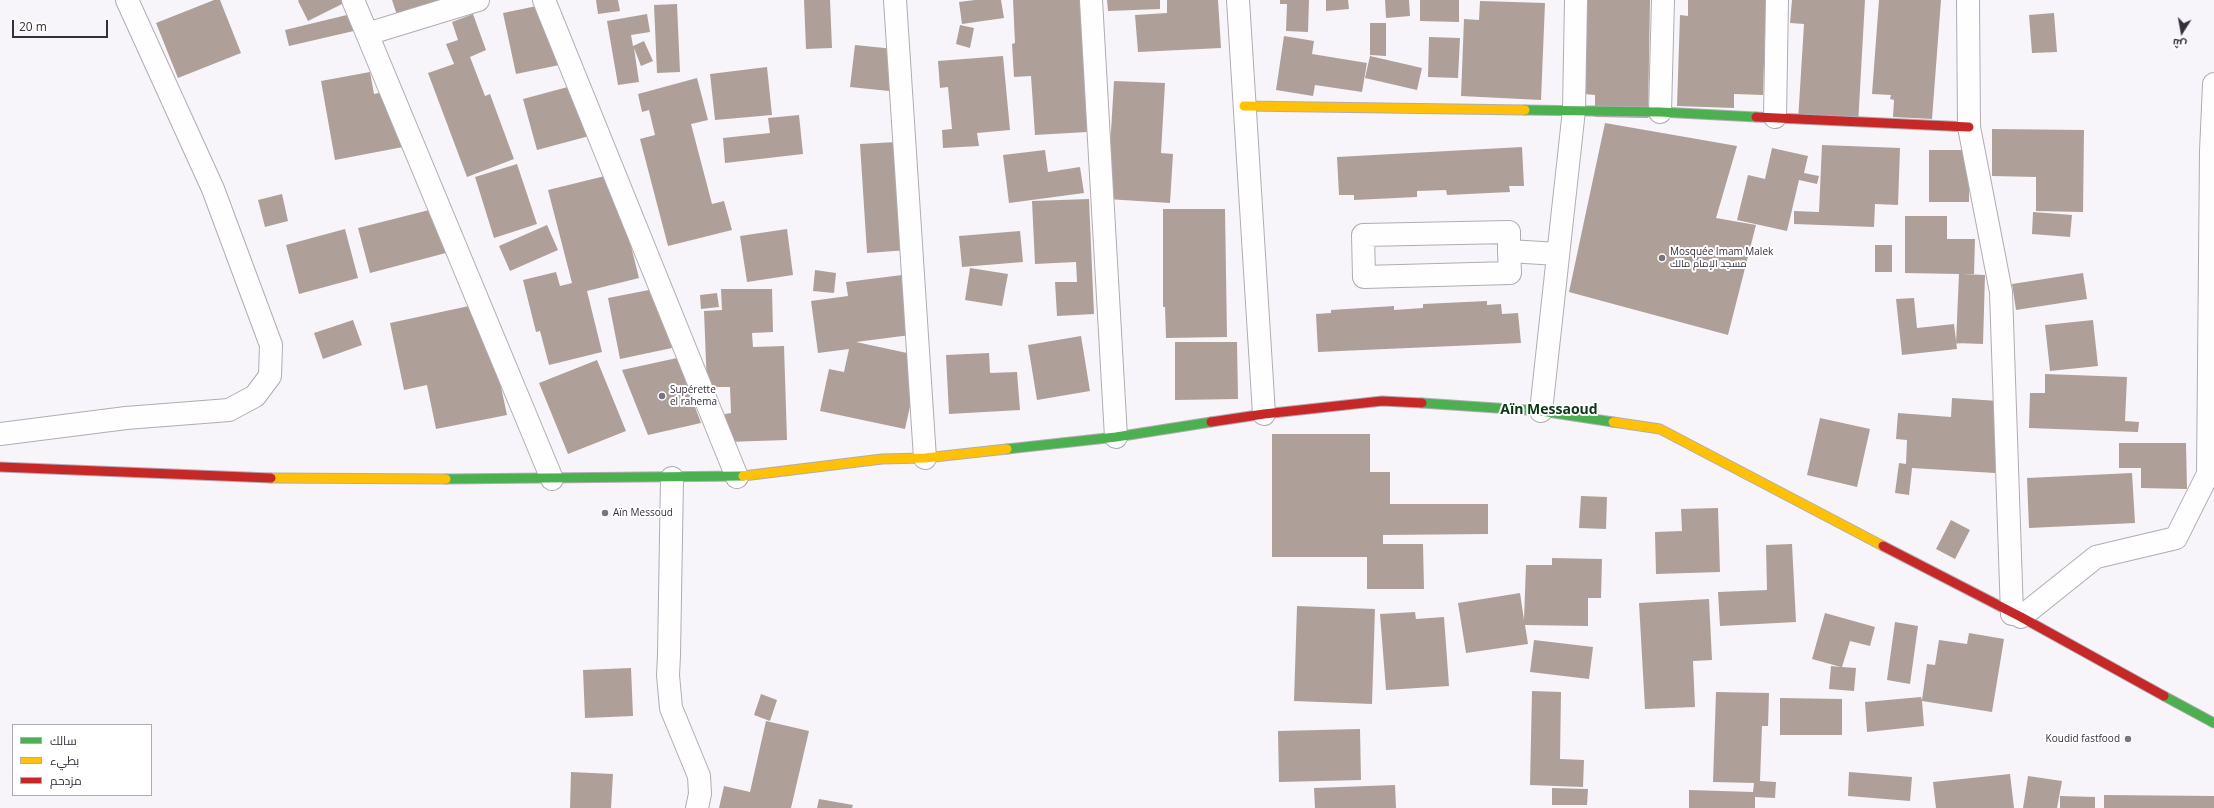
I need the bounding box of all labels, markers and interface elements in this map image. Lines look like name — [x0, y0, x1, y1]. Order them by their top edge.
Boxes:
scale bar — [14, 12, 110, 38]
north arrow — [2162, 12, 2202, 52]
text: 20 m — [19, 18, 47, 35]
text: ش — [2171, 36, 2188, 53]
place label: Mosquée Imam Malek مسجد الإمام مالك — [1670, 246, 1773, 270]
marker: Mosquée Imam Malek مسجد الإمام مالك — [1657, 253, 1667, 263]
place label: Supérette el rahema — [670, 384, 717, 408]
marker: Supérette el rahema — [657, 391, 667, 401]
district label: Aïn Messaoud — [1500, 402, 1598, 418]
place label: Aïn Messoud — [613, 507, 673, 519]
marker: Aïn Messoud — [600, 508, 610, 518]
legend — [12, 724, 152, 796]
text: سالك — [50, 732, 77, 749]
place label: Koudid fastfood — [2046, 733, 2120, 745]
marker: Koudid fastfood — [2123, 734, 2133, 744]
text: بطيء — [50, 752, 79, 769]
text: مزدحم — [50, 772, 82, 789]

